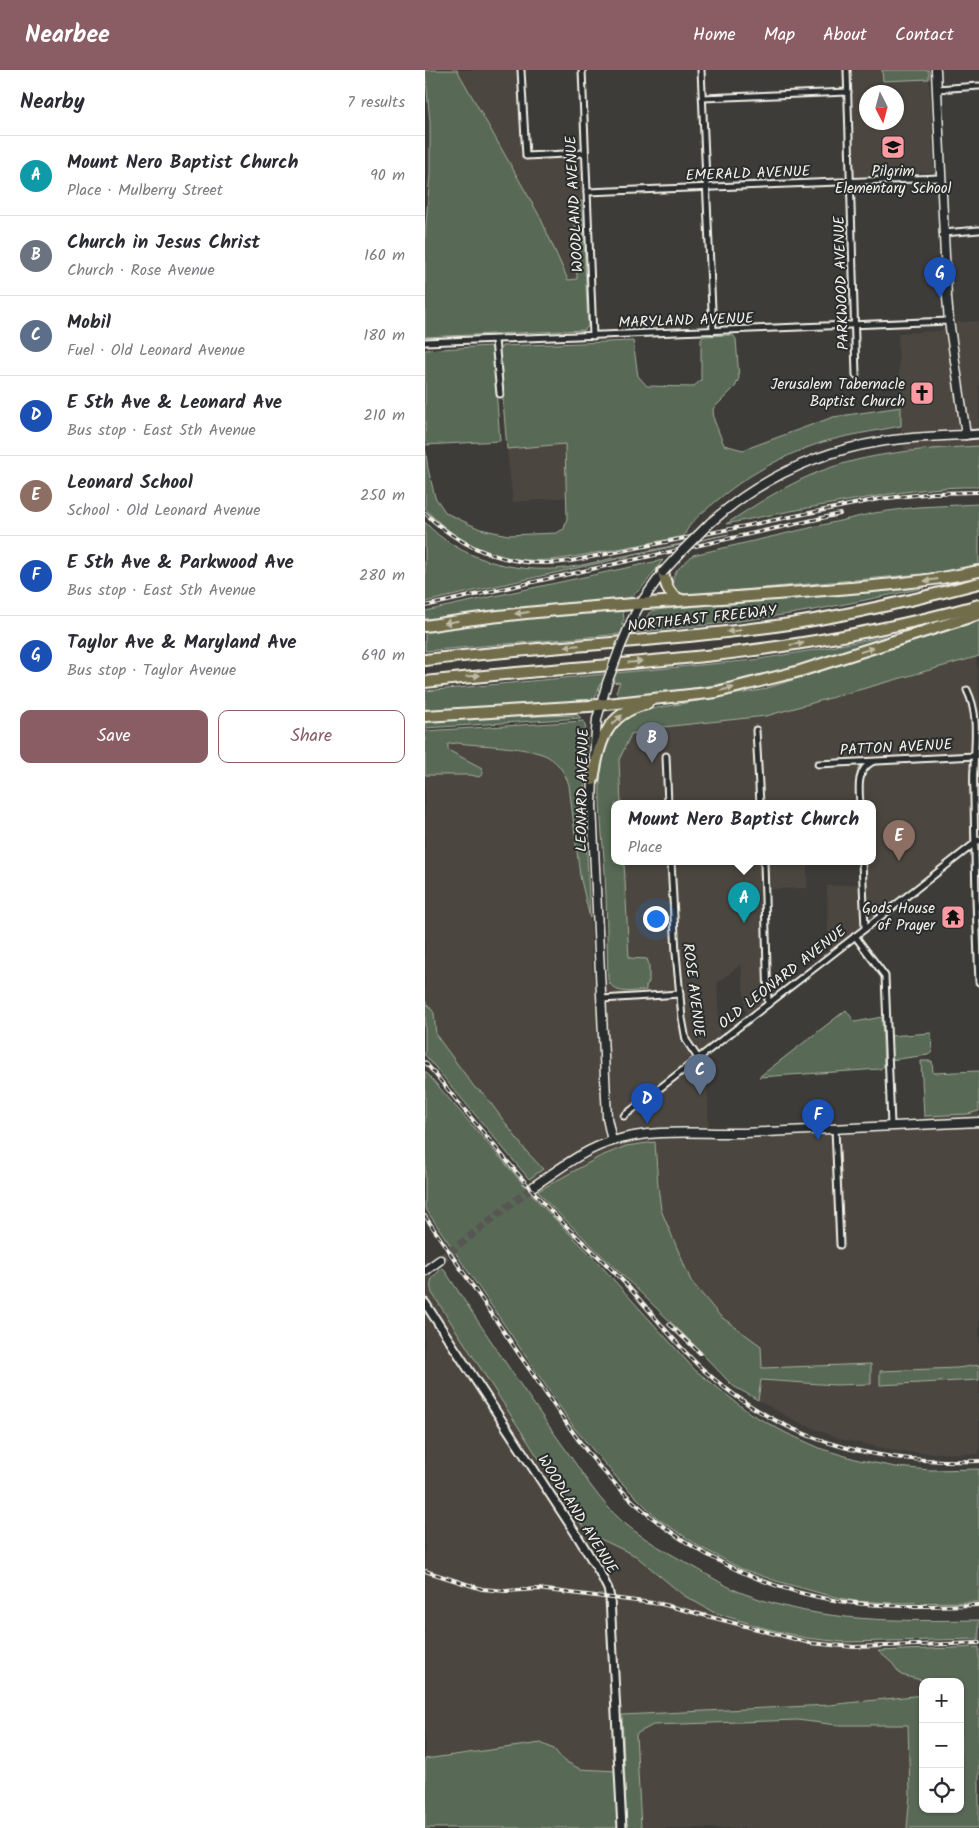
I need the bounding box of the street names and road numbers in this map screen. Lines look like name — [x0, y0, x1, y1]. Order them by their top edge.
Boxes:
street label: WOODLAND AVENUE — [559, 134, 591, 273]
street label: EMERALD AVENUE — [685, 160, 812, 188]
street label: PARKWOOD AVENUE — [828, 214, 856, 351]
street label: MARYLAND AVENUE — [618, 307, 755, 335]
street label: NORTHEAST FREEWAY — [626, 599, 779, 639]
street label: LEONARD AVENUE — [570, 727, 596, 852]
street label: PATTON AVENUE — [839, 733, 954, 763]
street label: OLD LEONARD AVENUE — [713, 919, 853, 1035]
street label: ROSE AVENUE — [675, 942, 711, 1040]
street label: WOODLAND AVENUE — [531, 1450, 624, 1580]

